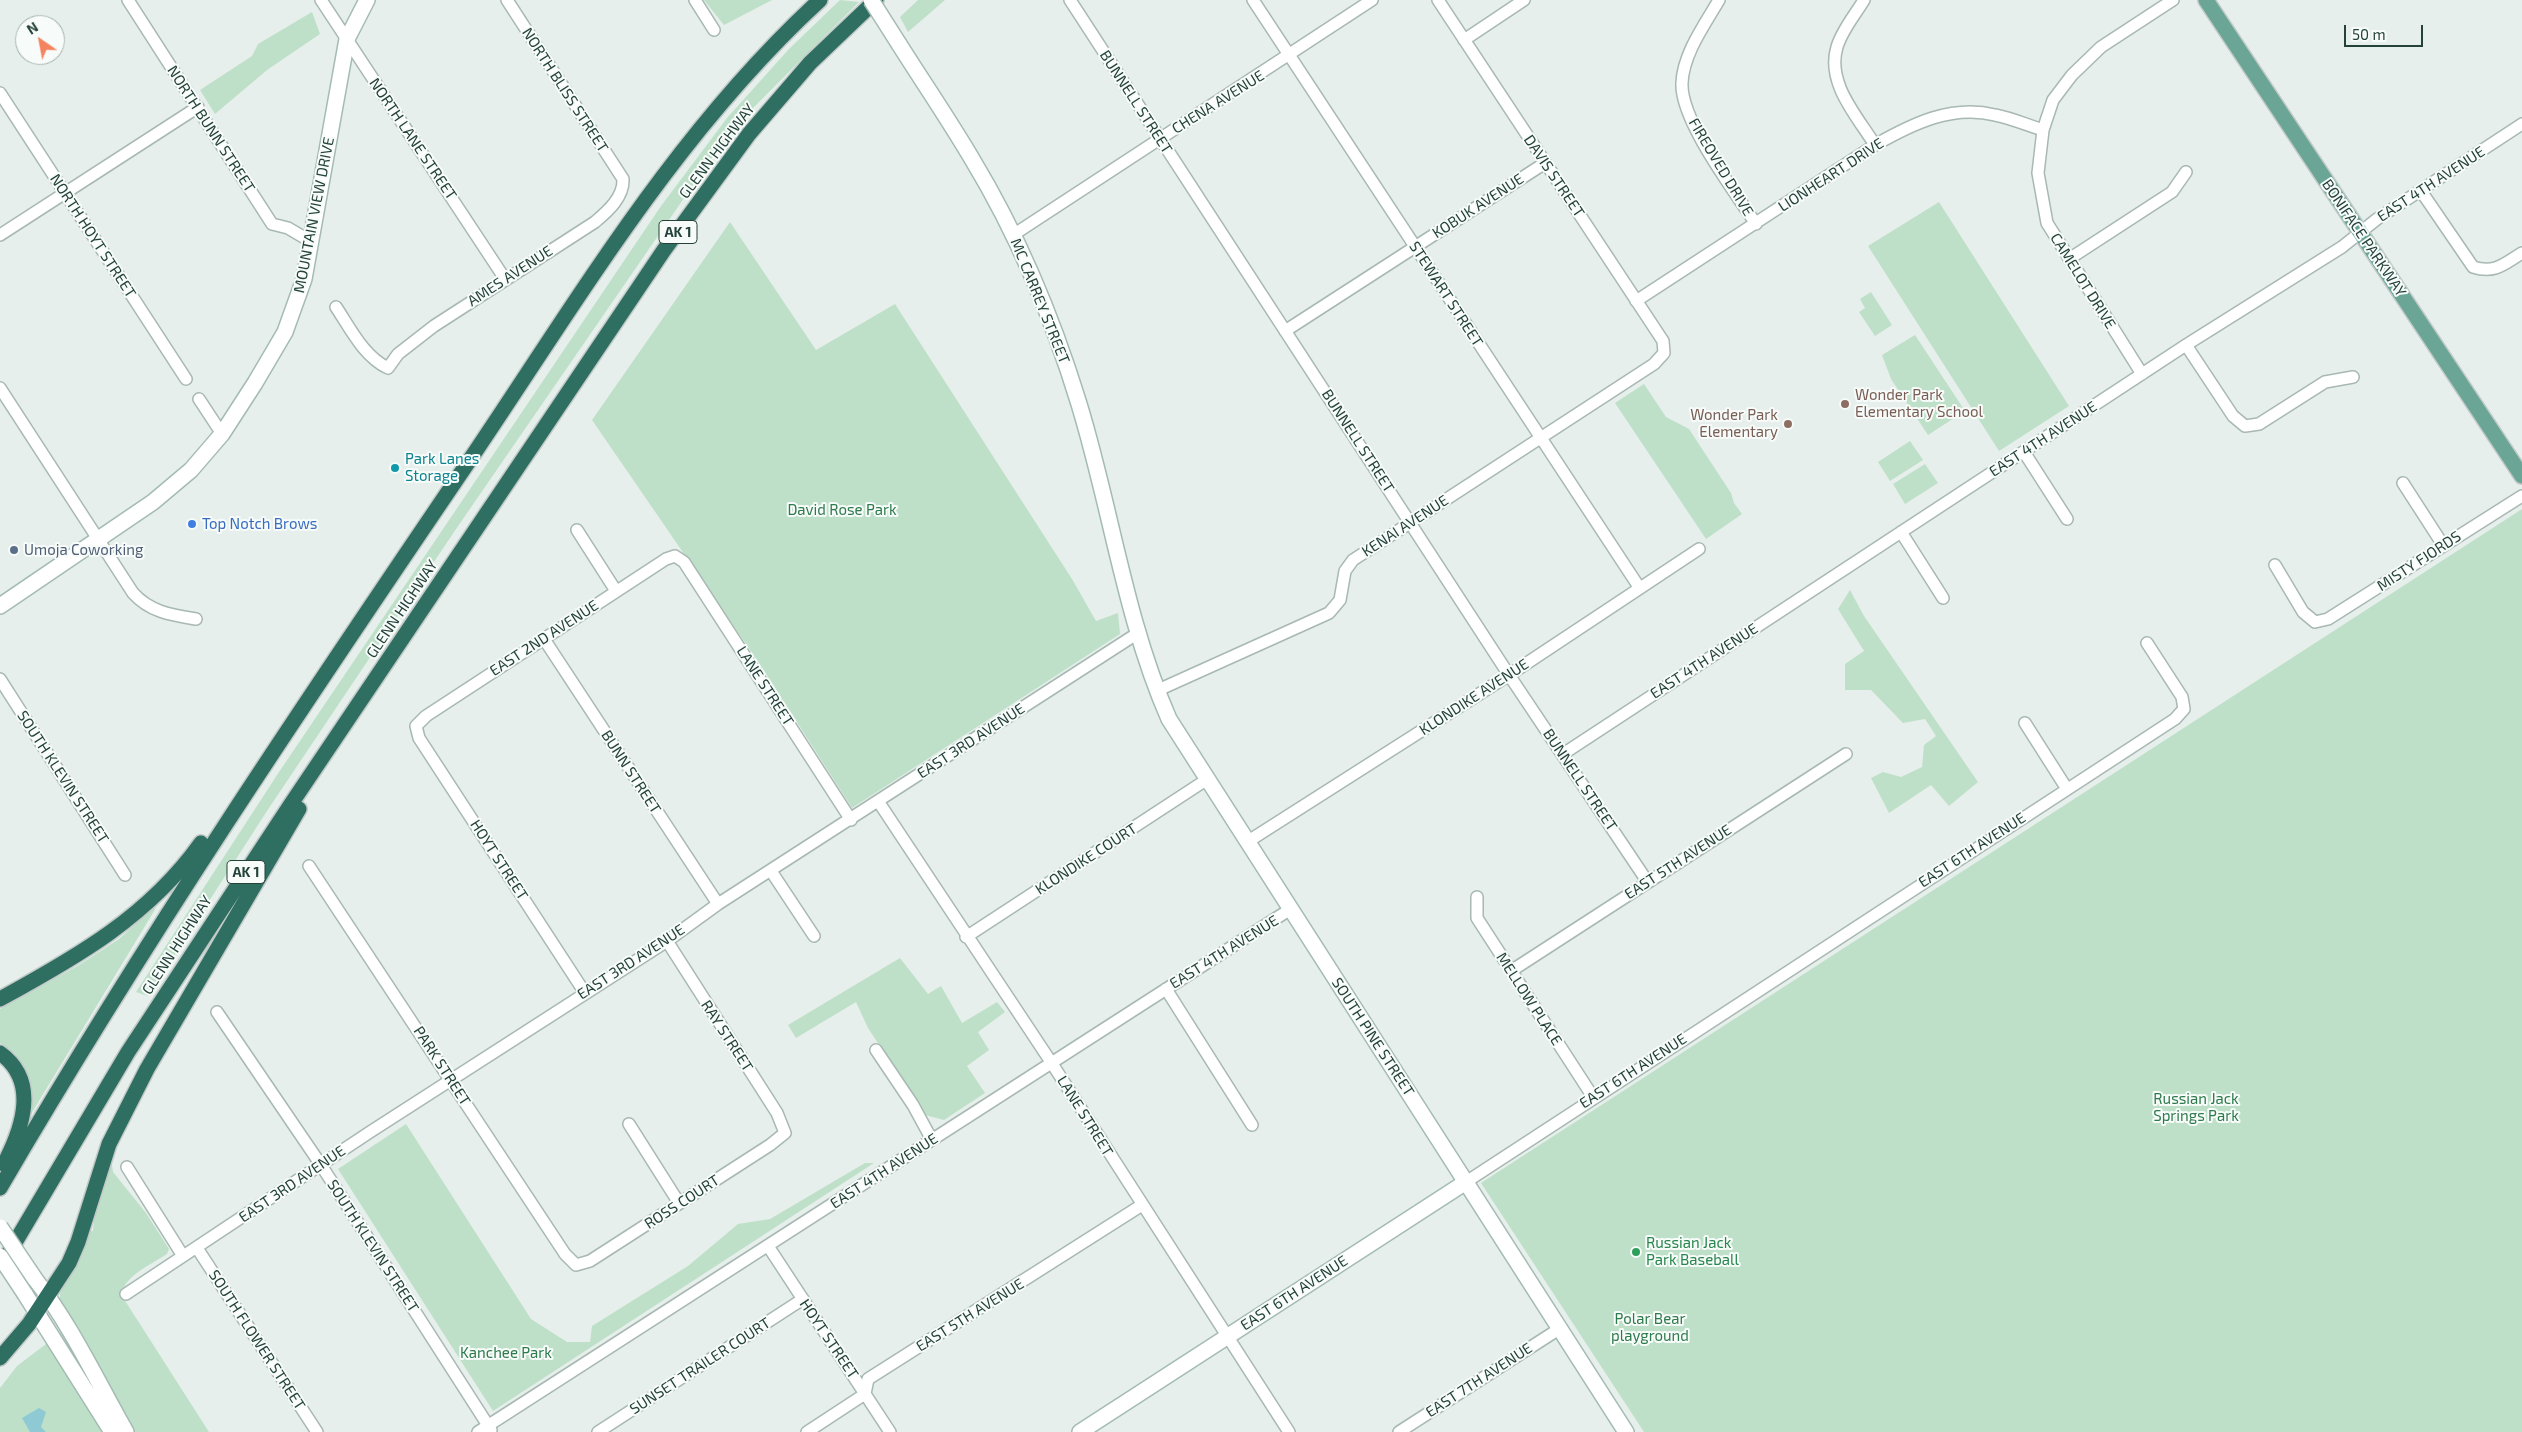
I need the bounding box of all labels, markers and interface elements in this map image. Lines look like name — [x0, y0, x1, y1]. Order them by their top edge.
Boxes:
north arrow — [15, 15, 65, 65]
scale bar — [2347, 15, 2426, 47]
text: N — [23, 18, 41, 38]
street label: NORTH BLISS STREET — [518, 24, 612, 156]
text: 50 m — [2352, 25, 2386, 43]
street label: BUNNELL STREET — [1096, 47, 1176, 157]
street label: NORTH BUNN STREET — [163, 62, 259, 196]
street label: CHENA AVENUE — [1168, 66, 1268, 138]
street label: NORTH LANE STREET — [366, 75, 460, 203]
street label: GLENN HIGHWAY — [675, 100, 759, 202]
street label: FIREOVED DRIVE — [1685, 115, 1757, 219]
street label: DAVIS STREET — [1520, 131, 1588, 221]
street label: LIONHEART DRIVE — [1775, 134, 1887, 216]
street label: MOUNTAIN VIEW DRIVE — [290, 136, 338, 294]
street label: EAST 4TH AVENUE — [2374, 143, 2488, 225]
street label: KOBUK AVENUE — [1429, 170, 1527, 242]
street label: NORTH HOYT STREET — [46, 171, 140, 301]
street label: BONIFACE PARKWAY — [2318, 176, 2410, 300]
road number: AK 1 — [659, 220, 697, 243]
street label: CAMELOT DRIVE — [2046, 230, 2120, 332]
street label: MC CARREY STREET — [1007, 236, 1073, 366]
street label: STEWART STREET — [1405, 238, 1487, 350]
street label: AMES AVENUE — [464, 242, 556, 310]
street label: BUNNELL STREET — [1318, 386, 1398, 496]
place label: Wonder Park Elementary School — [1855, 386, 1983, 421]
marker: Wonder Park Elementary School — [1839, 398, 1851, 410]
street label: EAST 4TH AVENUE — [1986, 398, 2100, 480]
place label: Wonder Park Elementary — [1690, 406, 1778, 441]
marker: Wonder Park Elementary — [1782, 418, 1794, 430]
place label: Park Lanes Storage — [405, 450, 479, 485]
marker: Park Lanes Storage — [389, 462, 401, 474]
street label: KENAI AVENUE — [1358, 491, 1452, 561]
park label: David Rose Park — [787, 501, 897, 519]
place label: Top Notch Brows — [202, 515, 317, 533]
marker: Top Notch Brows — [186, 518, 198, 530]
street label: MISTY FJORDS — [2374, 527, 2464, 595]
place label: Umoja Coworking — [24, 541, 143, 559]
marker: Umoja Coworking — [8, 544, 20, 556]
street label: GLENN HIGHWAY — [363, 557, 441, 661]
street label: EAST 2ND AVENUE — [486, 596, 602, 680]
street label: EAST 4TH AVENUE — [1647, 620, 1761, 702]
street label: LANE STREET — [733, 643, 797, 729]
street label: KLONDIKE AVENUE — [1416, 655, 1532, 739]
street label: EAST 3RD AVENUE — [914, 700, 1028, 782]
street label: SOUTH KLEVIN STREET — [13, 707, 113, 847]
street label: BUNNELL STREET — [1539, 725, 1621, 835]
street label: BUNN STREET — [597, 727, 665, 817]
street label: EAST 6TH AVENUE — [1915, 809, 2029, 891]
street label: HOYT STREET — [466, 816, 532, 904]
street label: KLONDIKE COURT — [1032, 819, 1140, 899]
street label: EAST 5TH AVENUE — [1621, 821, 1735, 903]
road number: AK 1 — [227, 860, 265, 884]
street label: GLENN HIGHWAY — [138, 892, 216, 998]
street label: EAST 4TH AVENUE — [1166, 911, 1282, 993]
street label: EAST 3RD AVENUE — [574, 921, 688, 1003]
street label: MELLOW PLACE — [1492, 949, 1566, 1049]
street label: SOUTH PINE STREET — [1328, 974, 1418, 1100]
street label: RAY STREET — [697, 997, 757, 1075]
street label: PARK STREET — [410, 1023, 474, 1109]
street label: EAST 6TH AVENUE — [1576, 1030, 1690, 1112]
street label: LANE STREET — [1053, 1073, 1117, 1159]
park label: Russian Jack Springs Park — [2153, 1090, 2239, 1125]
street label: EAST 4TH AVENUE — [827, 1130, 941, 1212]
street label: EAST 3RD AVENUE — [235, 1142, 349, 1226]
street label: ROSS COURT — [641, 1171, 723, 1233]
street label: SOUTH KLEVIN STREET — [323, 1176, 423, 1316]
place label: Russian Jack Park Baseball — [1646, 1234, 1739, 1269]
marker: Russian Jack Park Baseball — [1630, 1246, 1642, 1258]
street label: EAST 6TH AVENUE — [1237, 1252, 1351, 1334]
street label: SOUTH FLOWER STREET — [205, 1267, 309, 1413]
street label: EAST 5TH AVENUE — [913, 1275, 1027, 1355]
street label: HOYT STREET — [796, 1296, 862, 1382]
park label: Polar Bear playground — [1611, 1310, 1689, 1345]
street label: SUNSET TRAILER COURT — [626, 1314, 774, 1418]
street label: EAST 7TH AVENUE — [1422, 1339, 1536, 1421]
park label: Kanchee Park — [460, 1344, 552, 1362]

